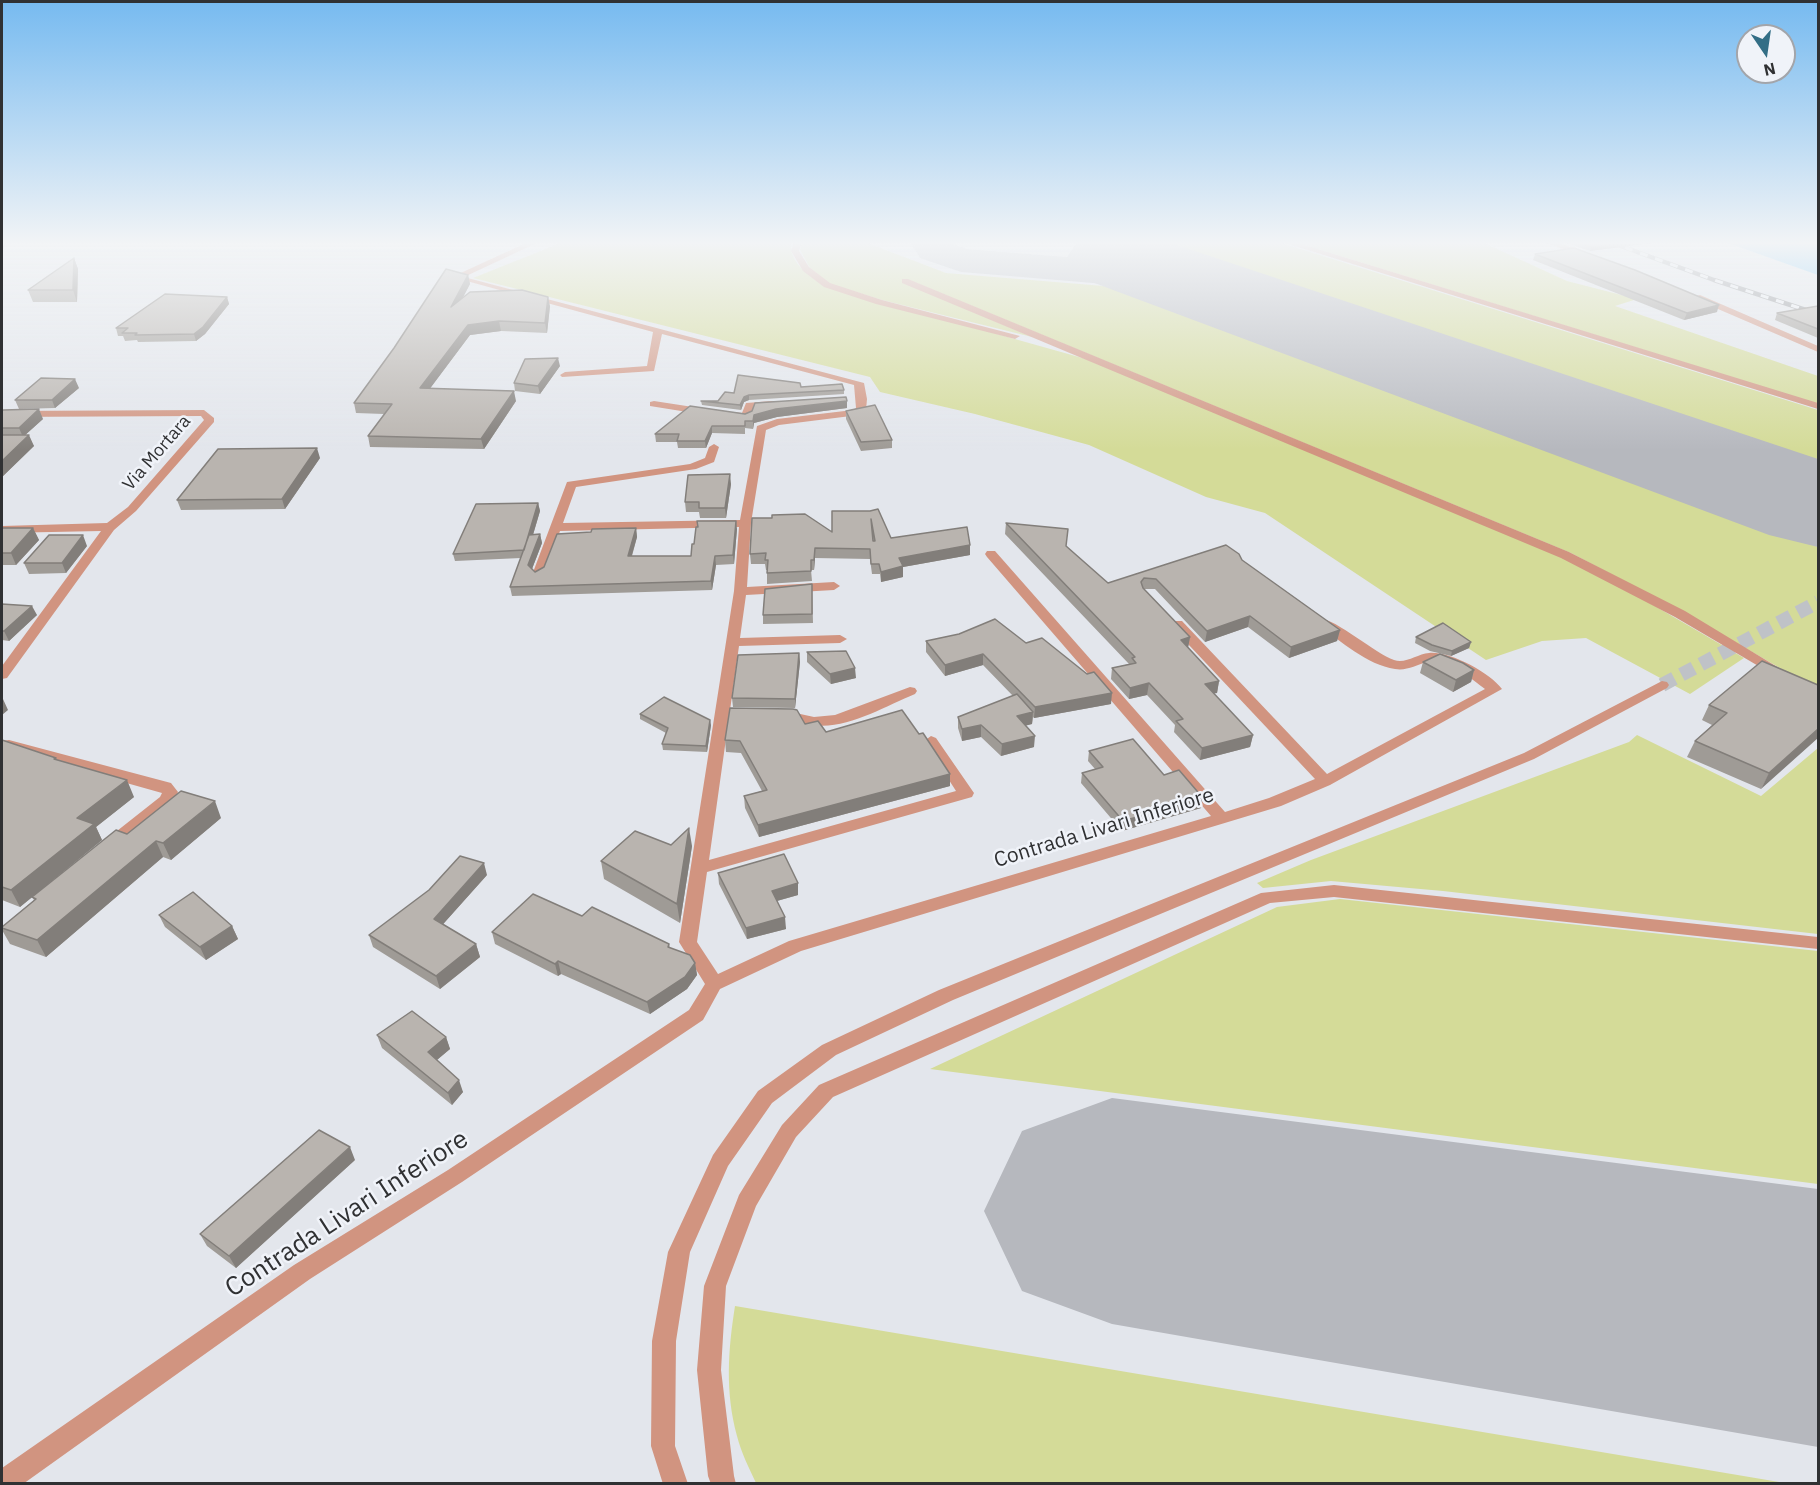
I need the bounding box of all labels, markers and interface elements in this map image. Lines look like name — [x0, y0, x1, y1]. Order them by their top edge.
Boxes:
north arrow — [1736, 24, 1796, 84]
text: N — [1762, 59, 1777, 81]
street label: Via Mortara — [118, 411, 196, 495]
street label: Contrada Livari Inferiore — [991, 783, 1217, 873]
street label: Contrada Livari Inferiore — [220, 1124, 474, 1304]

